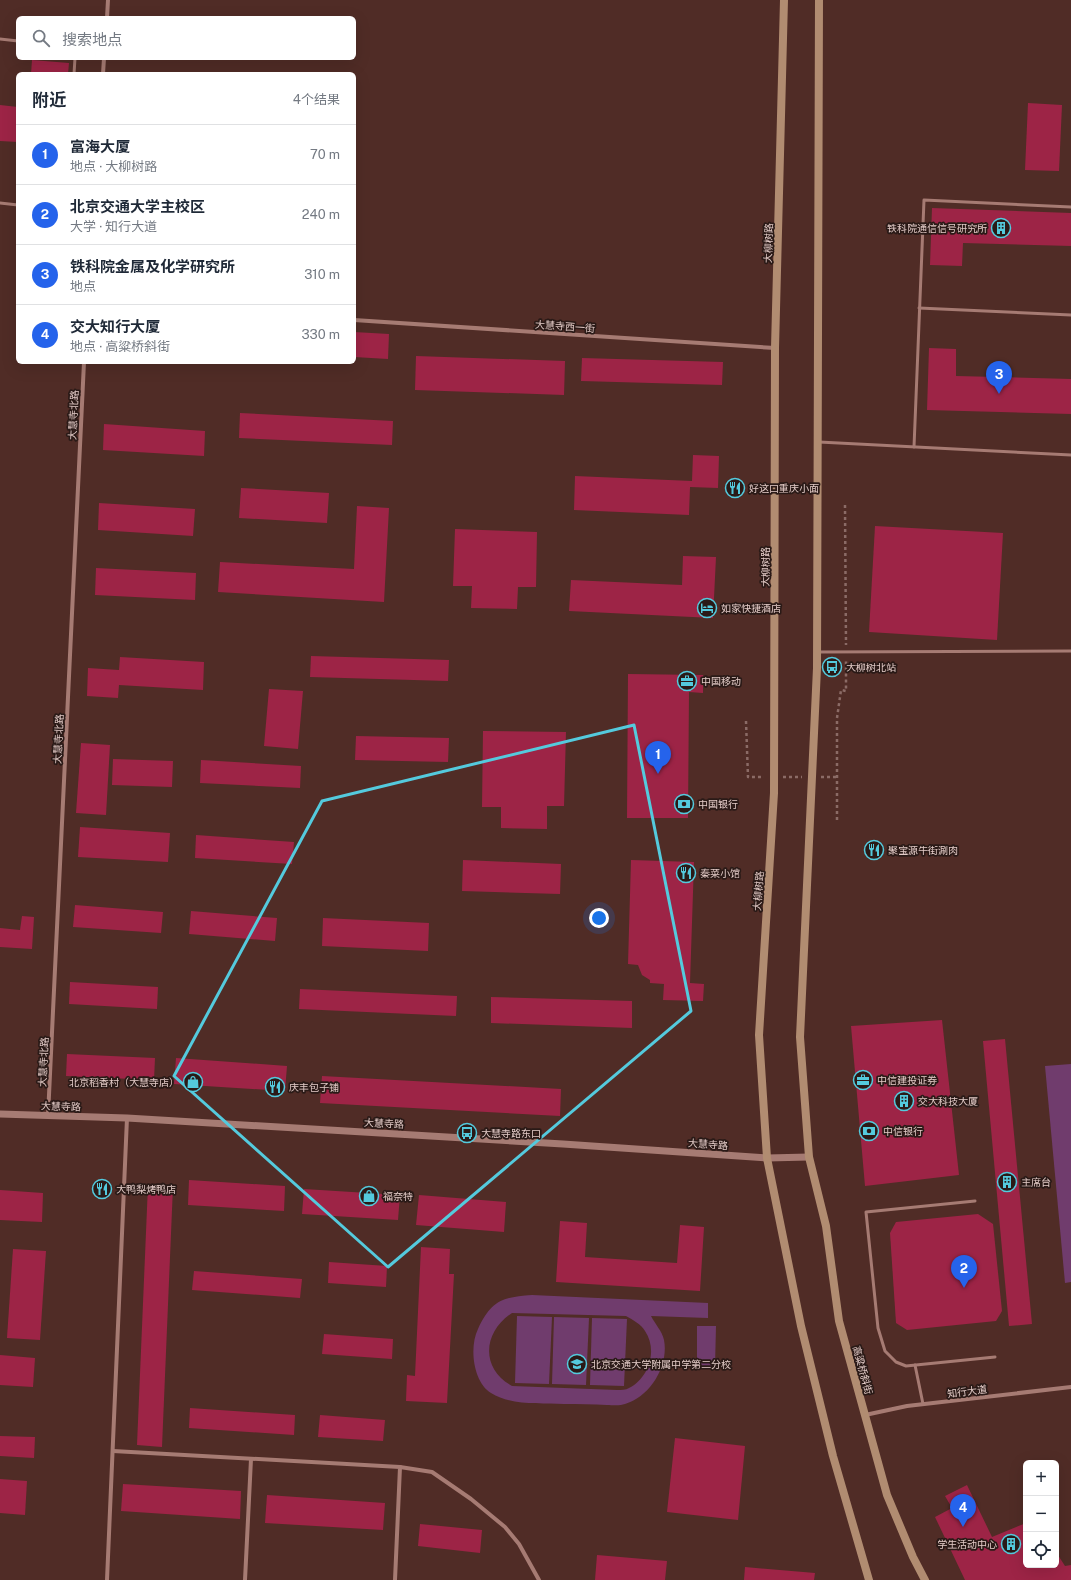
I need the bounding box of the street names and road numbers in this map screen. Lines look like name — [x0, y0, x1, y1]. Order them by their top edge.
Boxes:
street label: 大柳树路 — [761, 223, 775, 263]
street label: 大慧寺西一街 — [535, 318, 595, 334]
street label: 大慧寺北路 — [66, 390, 80, 440]
street label: 大柳树路 — [759, 547, 771, 587]
street label: 大慧寺北路 — [51, 714, 65, 764]
street label: 大柳树路 — [751, 871, 765, 911]
street label: 大慧寺北路 — [36, 1037, 50, 1087]
street label: 大慧寺路 — [41, 1099, 81, 1113]
street label: 大慧寺路 — [364, 1116, 404, 1130]
street label: 大慧寺路 — [688, 1137, 728, 1151]
street label: 高粱桥斜街 — [851, 1344, 875, 1396]
street label: 知行大道 — [946, 1383, 988, 1399]

